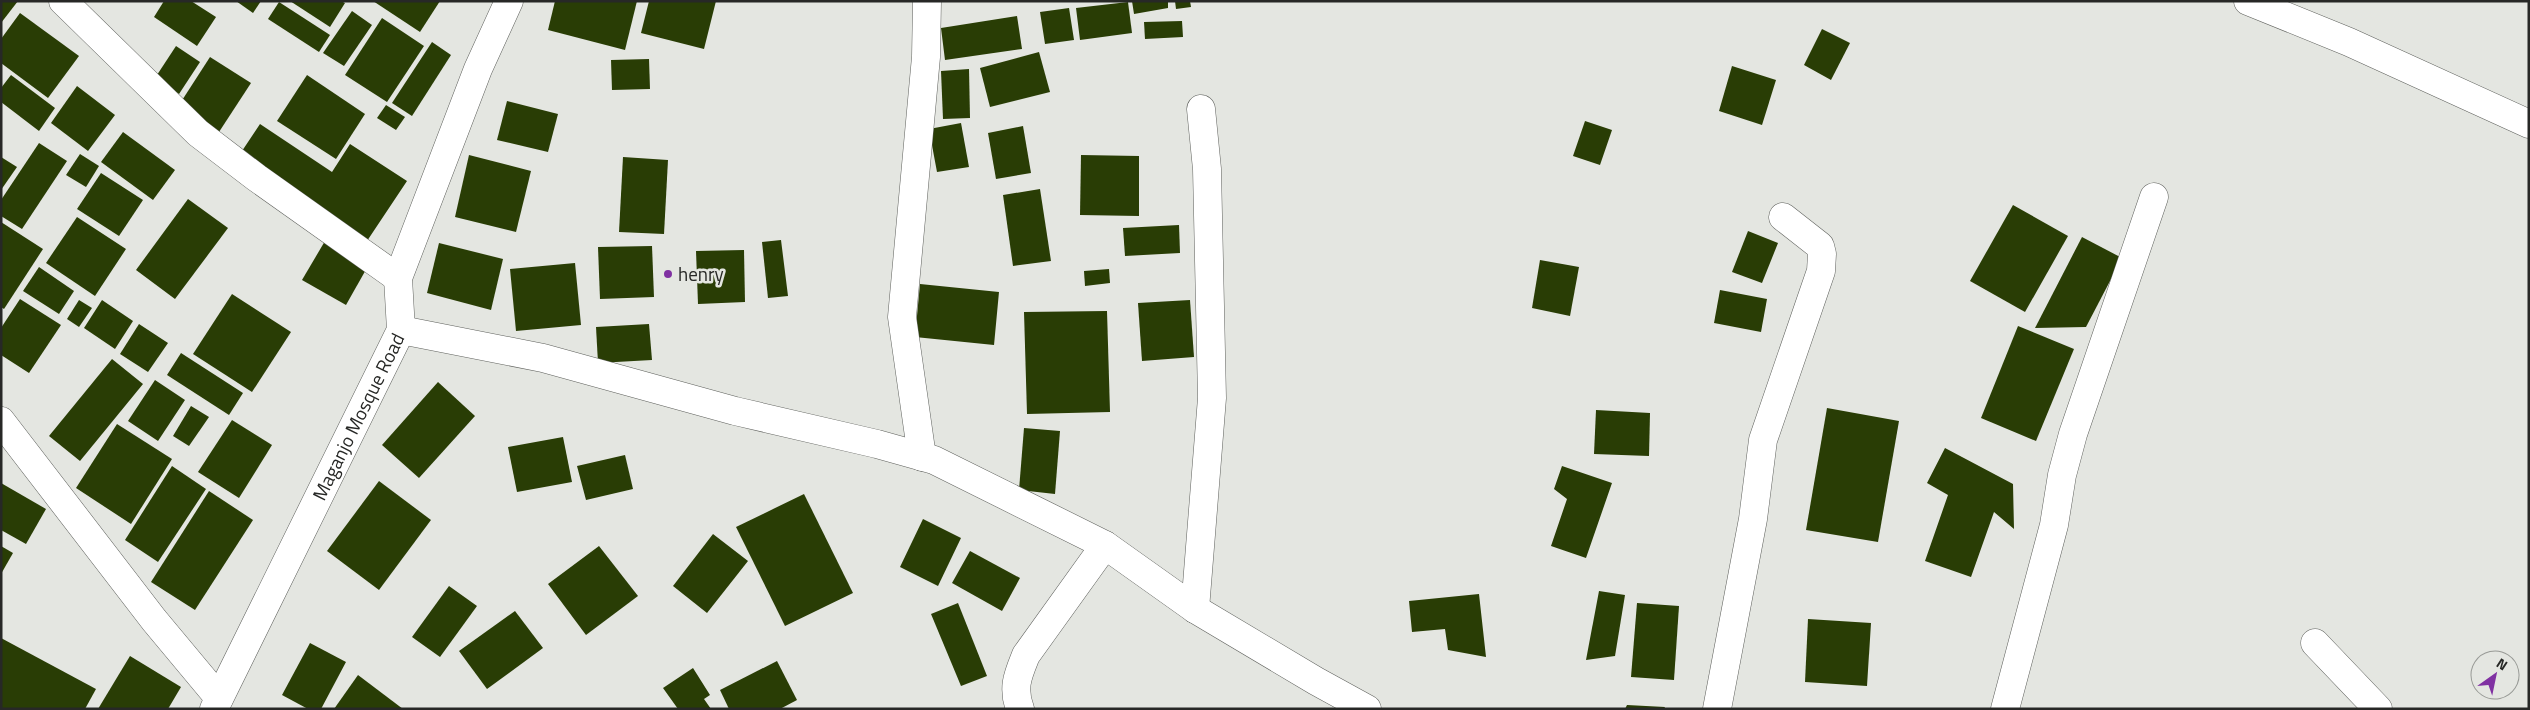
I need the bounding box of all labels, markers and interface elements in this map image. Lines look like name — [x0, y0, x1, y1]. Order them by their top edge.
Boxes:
place label: henry — [678, 259, 724, 288]
marker: henry — [662, 268, 674, 280]
street label: Maganjo Mosque Road — [304, 328, 411, 505]
north arrow — [2470, 650, 2520, 700]
text: N — [2493, 652, 2512, 675]

